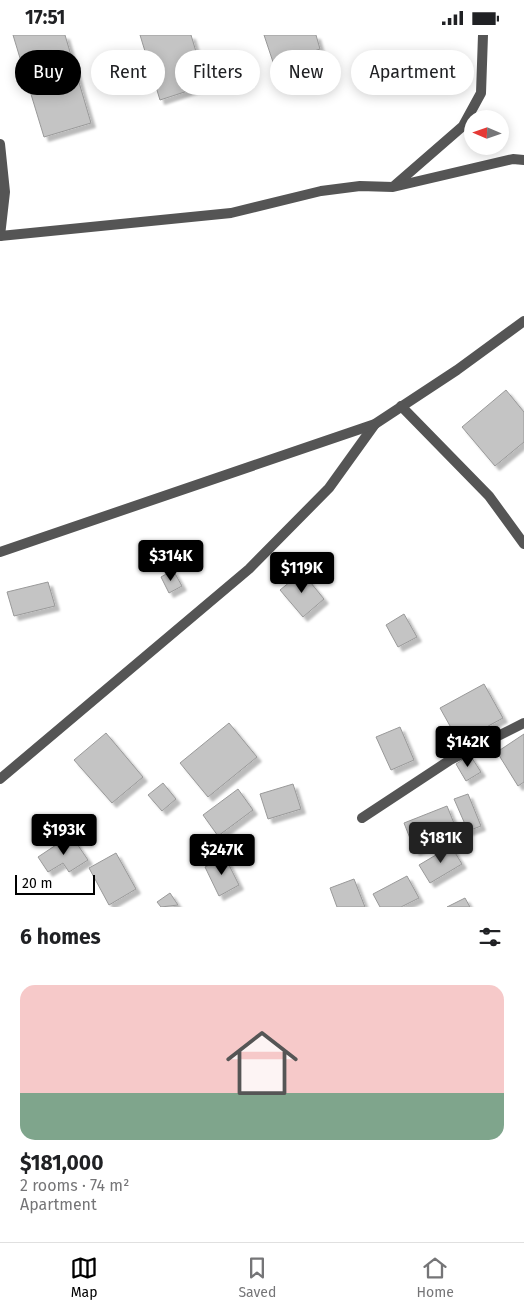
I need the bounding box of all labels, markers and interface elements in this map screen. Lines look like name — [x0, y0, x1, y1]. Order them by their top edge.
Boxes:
text: 17:51 — [25, 6, 65, 29]
chip: Buy — [15, 50, 81, 95]
chip: Rent — [91, 50, 165, 95]
chip: Filters — [175, 50, 260, 95]
chip: New — [270, 50, 341, 95]
chip: Apartment — [351, 50, 474, 95]
north arrow — [464, 110, 509, 155]
map controls — [464, 110, 509, 155]
pin: $314K — [136, 539, 206, 582]
text: $314K — [149, 546, 193, 565]
pin: $119K — [267, 551, 337, 594]
text: $119K — [281, 558, 323, 577]
pin: $142K — [433, 725, 503, 768]
text: $142K — [447, 732, 489, 751]
pin: $193K — [29, 813, 99, 856]
text: $193K — [43, 820, 85, 839]
pin: $181K — [406, 821, 476, 864]
text: $181K — [420, 828, 462, 847]
pin: $247K — [187, 833, 257, 876]
text: $247K — [201, 840, 243, 859]
scale bar — [15, 872, 95, 895]
text: 20 m — [22, 875, 52, 892]
icon: filters — [476, 923, 504, 951]
text: 6 homes — [20, 924, 101, 950]
icon: home — [217, 1018, 307, 1108]
text: $181,000 — [20, 1150, 103, 1176]
text: 2 rooms · 74 m² — [20, 1176, 129, 1195]
text: Apartment — [20, 1195, 97, 1214]
tab: Map — [70, 1254, 98, 1301]
tab: Saved — [238, 1254, 276, 1301]
tab: Home — [417, 1254, 454, 1301]

